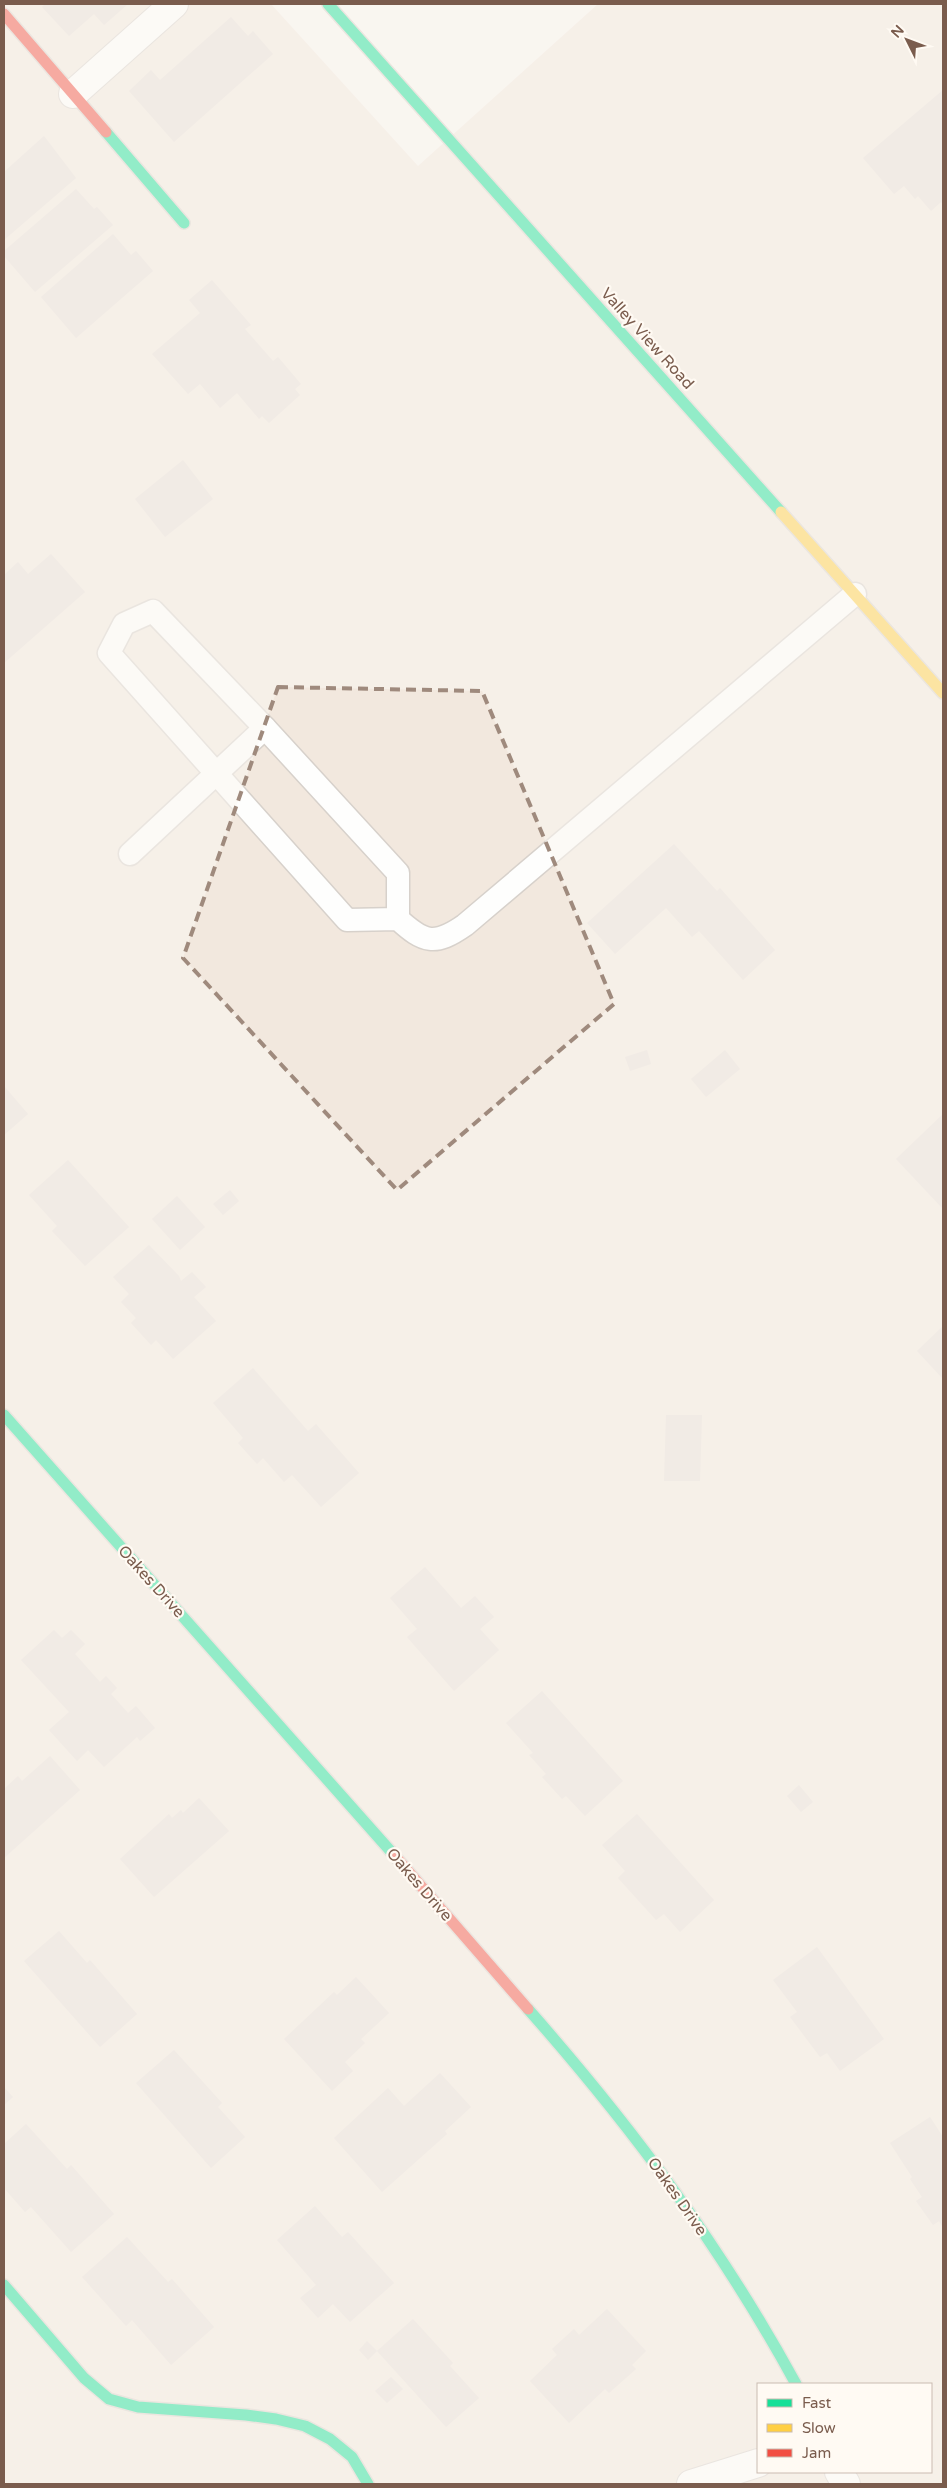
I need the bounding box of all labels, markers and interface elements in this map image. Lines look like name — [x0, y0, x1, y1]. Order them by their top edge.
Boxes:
north arrow — [882, 15, 932, 65]
text: N — [888, 22, 908, 42]
street label: Valley View Road — [596, 284, 698, 394]
street label: Oakes Drive — [113, 1541, 189, 1622]
street label: Oakes Drive — [382, 1844, 457, 1925]
street label: Oakes Drive — [643, 2154, 711, 2239]
legend — [757, 2383, 932, 2473]
text: Fast — [802, 2394, 832, 2412]
text: Slow — [802, 2419, 836, 2437]
text: Jam — [802, 2444, 831, 2462]

